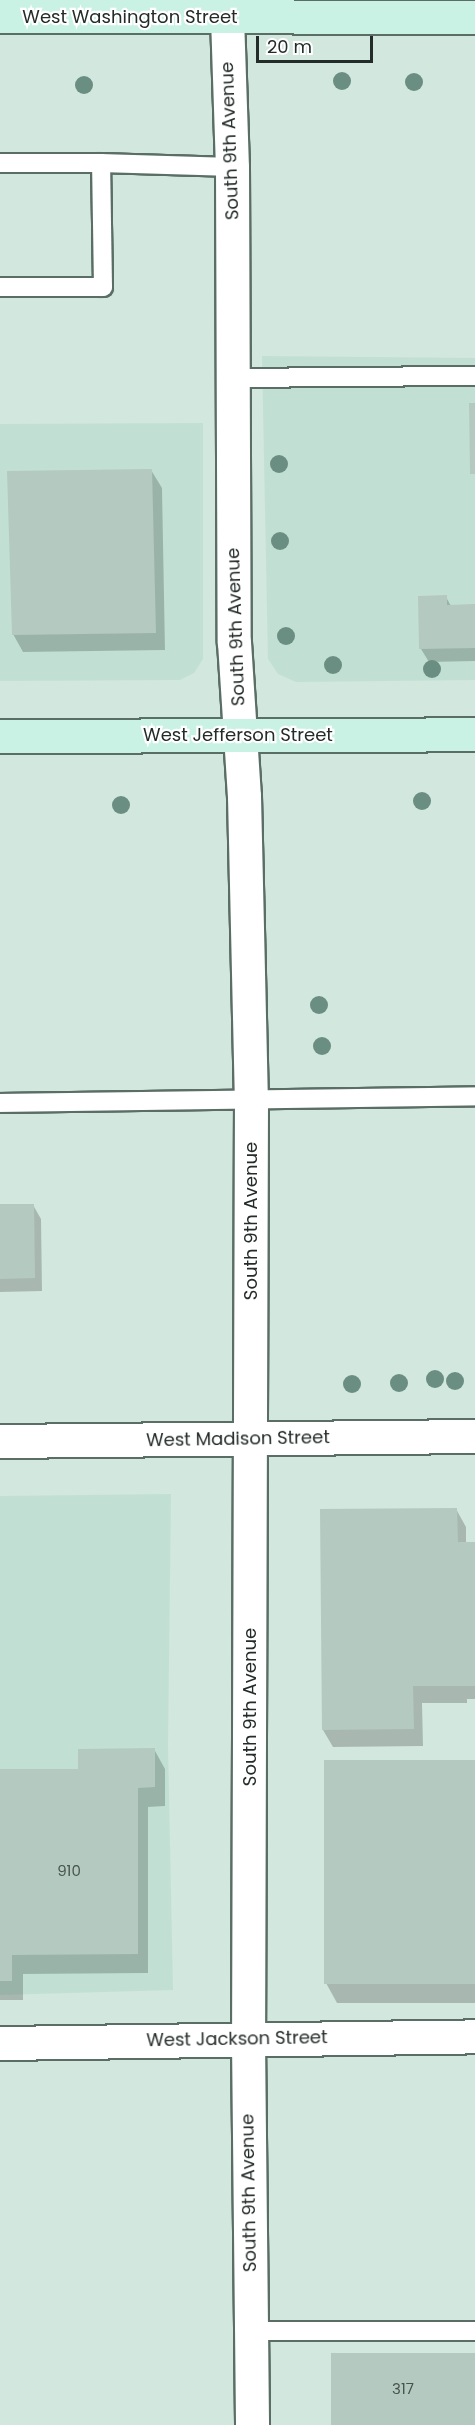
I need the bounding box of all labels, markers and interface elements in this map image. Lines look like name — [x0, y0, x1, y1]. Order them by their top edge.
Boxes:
street label: West Washington Street — [22, 6, 238, 28]
scale bar — [259, 24, 376, 62]
text: 20 m — [267, 34, 312, 59]
street label: South 9th Avenue — [216, 62, 244, 220]
street label: South 9th Avenue — [222, 548, 250, 706]
street label: West Jefferson Street — [143, 724, 333, 746]
street label: South 9th Avenue — [240, 1142, 262, 1300]
street label: West Madison Street — [146, 1427, 330, 1451]
street label: South 9th Avenue — [239, 1628, 261, 1786]
house number: 910 — [57, 1862, 81, 1880]
street label: West Jackson Street — [146, 2027, 328, 2051]
street label: South 9th Avenue — [237, 2114, 261, 2272]
house number: 317 — [392, 2380, 414, 2398]

